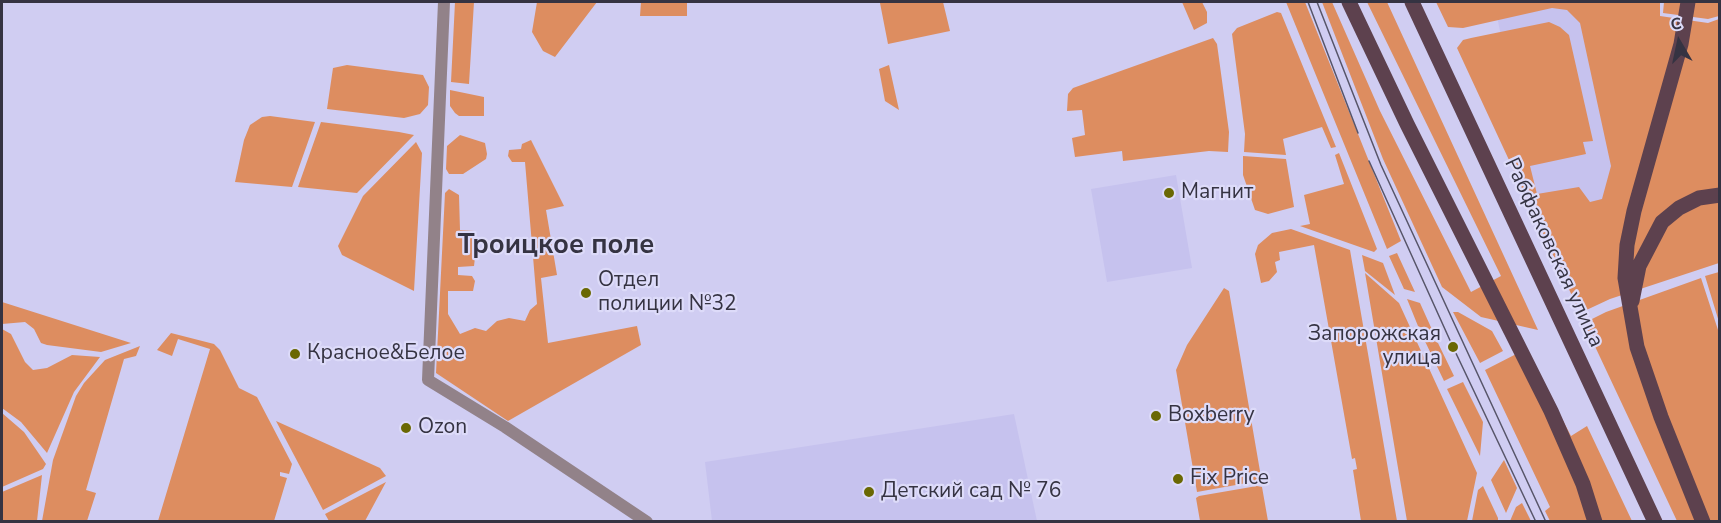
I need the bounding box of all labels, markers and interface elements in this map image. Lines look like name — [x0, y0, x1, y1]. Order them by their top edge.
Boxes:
north arrow — [1649, 12, 1709, 72]
text: С — [1669, 13, 1683, 36]
street label: Рабфаковская улица — [1498, 154, 1608, 352]
place label: Магнит — [1181, 180, 1253, 206]
marker: Магнит — [1162, 186, 1176, 200]
district label: Троицкое поле — [458, 230, 654, 262]
place label: Отдел полиции №32 — [598, 268, 737, 318]
marker: Отдел полиции №32 — [579, 286, 593, 300]
place label: Запорожская улица — [1308, 322, 1441, 372]
marker: Запорожская улица — [1446, 340, 1460, 354]
place label: Красное&Белое — [307, 341, 465, 367]
marker: Красное&Белое — [288, 347, 302, 361]
place label: Boxberry — [1168, 403, 1255, 429]
marker: Boxberry — [1149, 409, 1163, 423]
place label: Ozon — [418, 415, 467, 441]
marker: Ozon — [399, 421, 413, 435]
place label: Fix Price — [1190, 466, 1269, 492]
marker: Fix Price — [1171, 472, 1185, 486]
place label: Детский сад № 76 — [881, 479, 1061, 505]
marker: Детский сад № 76 — [862, 485, 876, 499]

